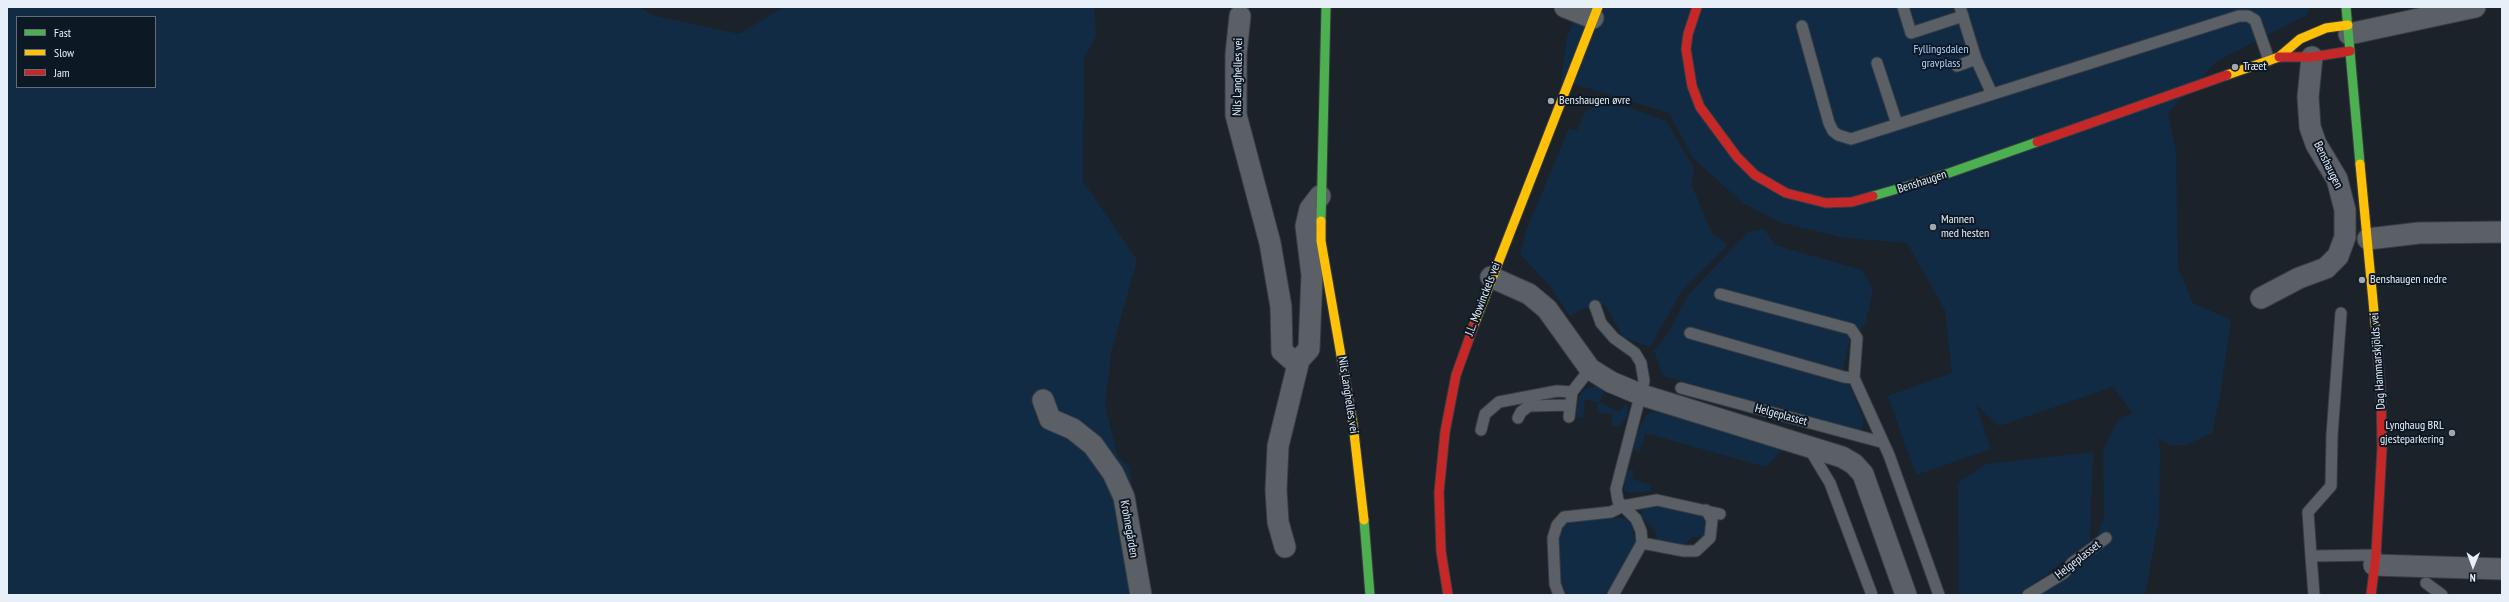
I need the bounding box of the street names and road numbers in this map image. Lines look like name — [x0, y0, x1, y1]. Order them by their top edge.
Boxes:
street label: Nils Langhelles vei — [1230, 38, 1246, 116]
street label: Benshaugen — [2310, 139, 2346, 191]
street label: Benshaugen — [1896, 167, 1948, 197]
street label: J.L. Mowinckels vei — [1462, 260, 1504, 338]
street label: Dag Hammarskjölds vei — [2367, 312, 2389, 410]
street label: Nils Langhelles vei — [1335, 355, 1361, 435]
street label: Helgeplasset — [1753, 401, 1809, 429]
street label: Krohnegården — [1117, 499, 1141, 559]
street label: Helgeplasset — [2052, 538, 2104, 582]

